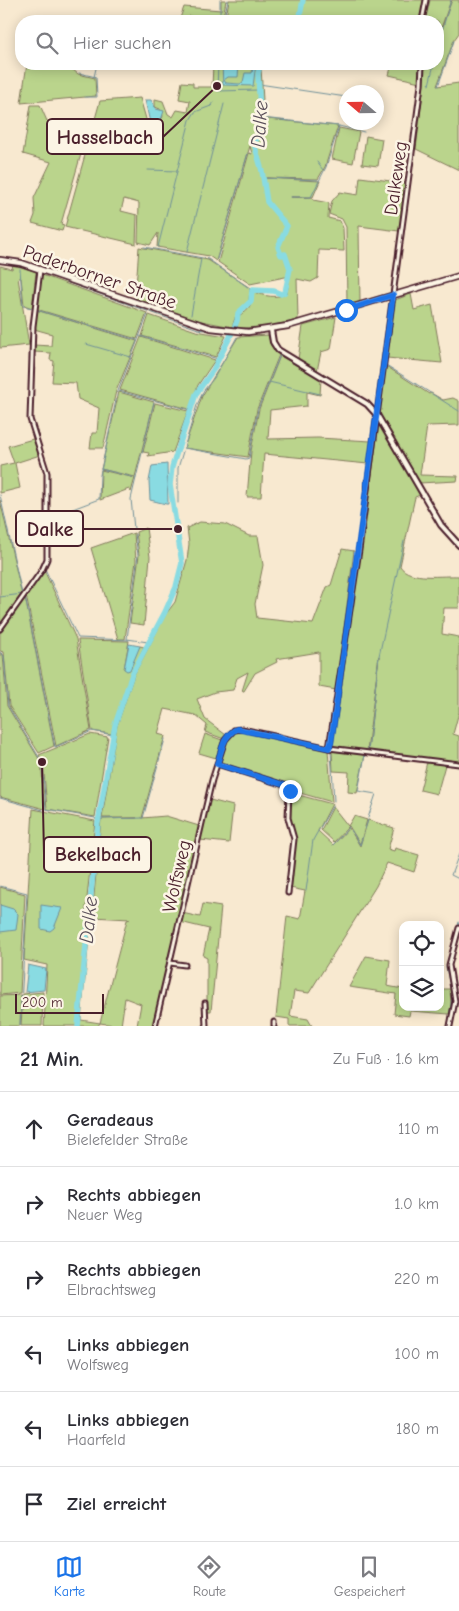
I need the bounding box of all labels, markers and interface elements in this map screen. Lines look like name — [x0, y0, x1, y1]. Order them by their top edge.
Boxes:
search box — [15, 15, 444, 70]
icon: search — [33, 29, 61, 57]
text: Hier suchen — [73, 32, 171, 54]
north arrow — [339, 85, 384, 130]
water label: Dalke — [246, 100, 273, 148]
callout: Hasselbach — [47, 119, 163, 154]
text: Hasselbach — [57, 126, 153, 149]
street label: Dalkeweg — [380, 140, 412, 217]
street label: Paderborner Straße — [20, 240, 179, 314]
route start — [335, 299, 358, 322]
callout: Dalke — [16, 511, 83, 546]
text: Dalke — [27, 518, 73, 541]
route end — [279, 780, 302, 803]
callout: Bekelbach — [44, 837, 151, 872]
street label: Wolfsweg — [158, 838, 196, 915]
text: Bekelbach — [55, 843, 141, 866]
water label: Dalke — [75, 895, 102, 945]
map controls — [399, 921, 444, 1011]
button: locate — [399, 921, 444, 966]
button: layers — [399, 966, 444, 1011]
scale bar — [15, 991, 104, 1014]
text: 200 m — [22, 994, 63, 1011]
text: 21 Min. — [20, 1047, 83, 1071]
text: Zu Fuß · 1.6 km — [333, 1050, 439, 1068]
text: Geradeaus — [67, 1109, 153, 1131]
icon: ahead — [20, 1115, 48, 1143]
text: 110 m — [398, 1120, 439, 1138]
text: Bielefelder Straße — [67, 1131, 188, 1149]
text: Rechts abbiegen — [67, 1184, 201, 1206]
icon: right — [20, 1190, 48, 1218]
text: 1.0 km — [394, 1195, 439, 1213]
text: Neuer Weg — [67, 1206, 143, 1224]
text: Rechts abbiegen — [67, 1259, 201, 1281]
icon: right — [20, 1265, 48, 1293]
text: 220 m — [394, 1270, 439, 1288]
text: Elbrachtsweg — [67, 1281, 156, 1299]
text: Links abbiegen — [67, 1334, 189, 1356]
icon: left — [20, 1340, 48, 1368]
text: 100 m — [395, 1345, 439, 1363]
text: Wolfsweg — [67, 1356, 129, 1374]
text: Links abbiegen — [67, 1409, 189, 1431]
icon: left — [20, 1415, 48, 1443]
text: 180 m — [396, 1420, 439, 1438]
text: Haarfeld — [67, 1431, 126, 1449]
icon: arrive — [20, 1490, 48, 1518]
text: Ziel erreicht — [67, 1493, 166, 1515]
tab: Karte — [54, 1553, 85, 1600]
tab: Route — [193, 1553, 226, 1600]
tab: Gespeichert — [334, 1553, 405, 1600]

